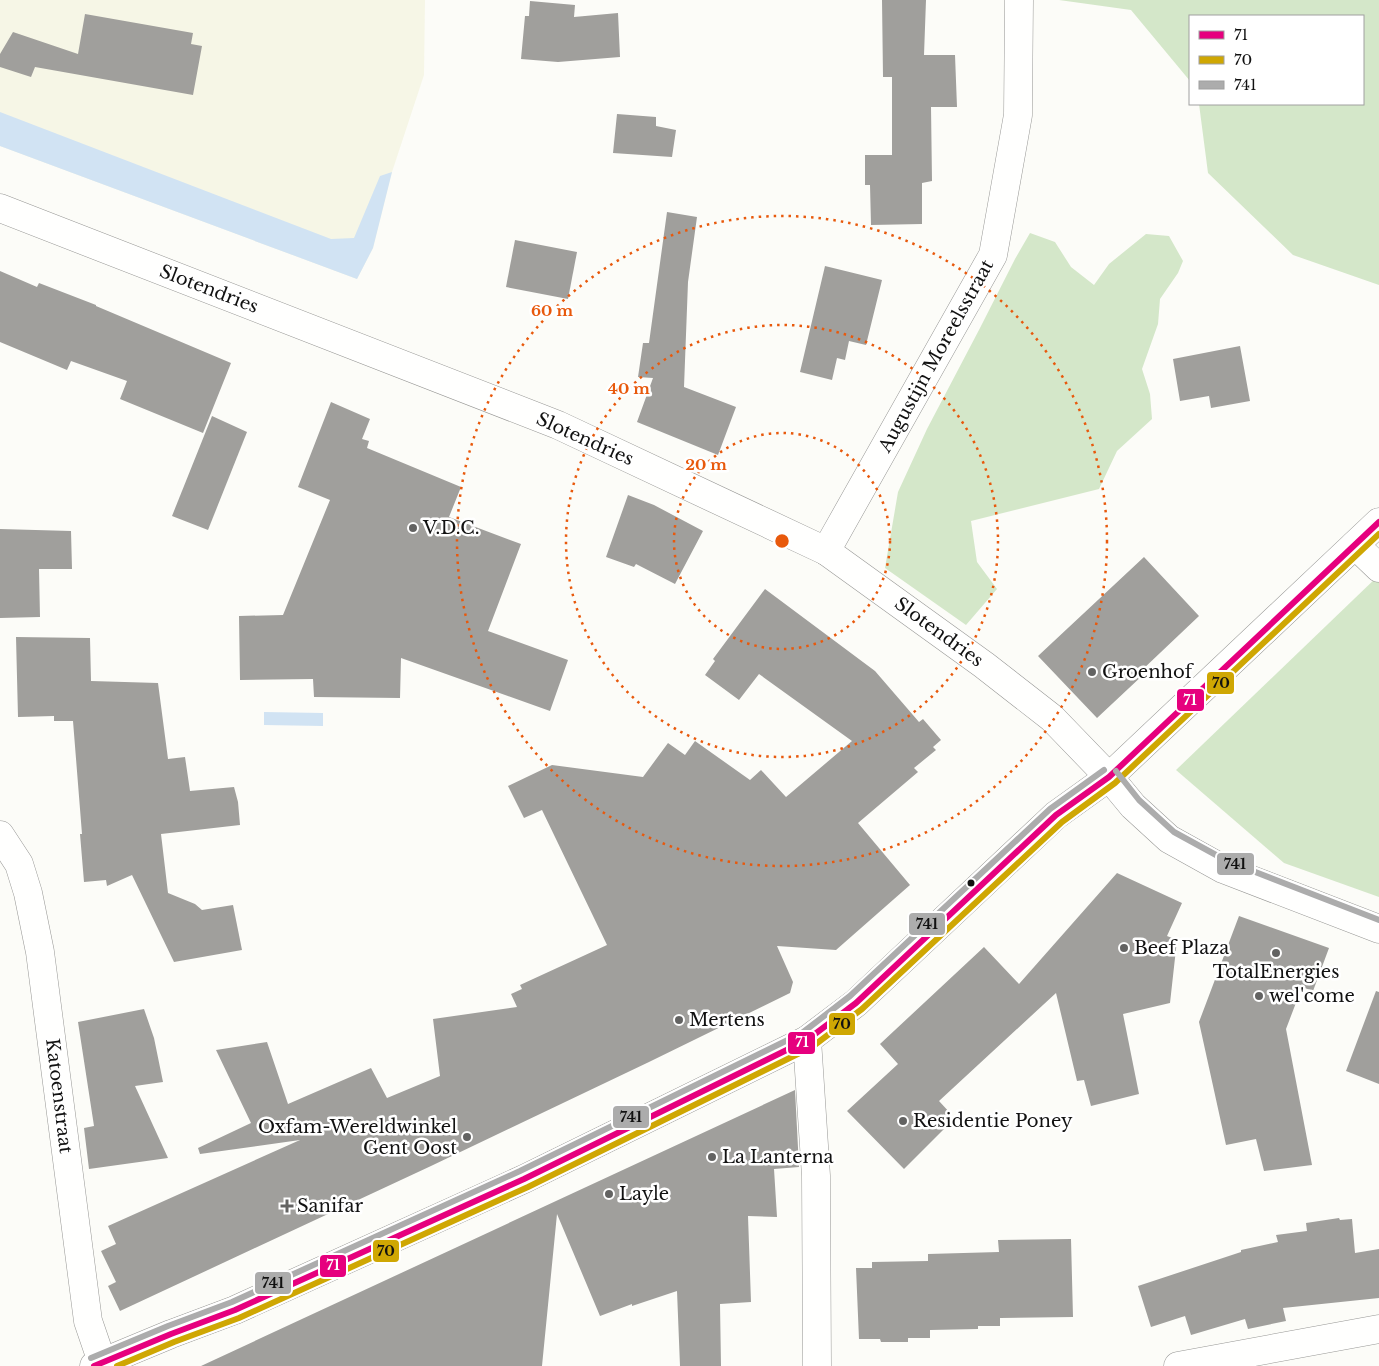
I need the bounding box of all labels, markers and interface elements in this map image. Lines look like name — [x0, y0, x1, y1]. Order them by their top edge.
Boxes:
legend — [1189, 15, 1364, 105]
text: 71 — [1234, 25, 1248, 44]
text: 70 — [1234, 50, 1252, 69]
text: 741 — [1234, 75, 1257, 94]
street label: Augustijn Moreelsstraat — [873, 256, 998, 457]
street label: Slotendries — [156, 260, 262, 318]
text: 60 m — [531, 301, 573, 320]
text: 40 m — [608, 379, 650, 398]
street label: Slotendries — [533, 408, 637, 470]
text: 20 m — [685, 455, 727, 474]
place label: V.D.C. — [422, 517, 479, 539]
marker: V.D.C. — [407, 522, 419, 534]
centre of rings — [773, 532, 791, 550]
street label: Slotendries — [890, 592, 988, 672]
place label: Groenhof — [1102, 661, 1195, 683]
marker: Groenhof — [1086, 666, 1098, 678]
line badge: 70 — [1206, 671, 1235, 695]
text: 70 — [1212, 674, 1230, 692]
line badge: 71 — [1176, 688, 1205, 712]
text: 71 — [1183, 691, 1197, 709]
line badge: 741 — [1216, 852, 1255, 876]
text: 741 — [1224, 855, 1246, 873]
unlabelled marker — [966, 878, 976, 888]
line badge: 741 — [908, 912, 946, 936]
text: 741 — [916, 915, 938, 933]
place label: Beef Plaza — [1134, 937, 1229, 959]
marker: Beef Plaza — [1118, 942, 1130, 954]
marker: TotalEnergies — [1270, 947, 1282, 959]
place label: TotalEnergies — [1213, 961, 1339, 983]
place label: wel'come — [1269, 985, 1355, 1007]
marker: wel'come — [1253, 990, 1265, 1002]
place label: Mertens — [689, 1009, 765, 1031]
line badge: 70 — [828, 1012, 856, 1036]
marker: Mertens — [673, 1014, 685, 1026]
text: 70 — [833, 1015, 851, 1033]
line badge: 71 — [787, 1031, 816, 1055]
text: 71 — [795, 1033, 809, 1051]
street label: Katoenstraat — [41, 1037, 77, 1155]
line badge: 741 — [612, 1105, 650, 1129]
text: 741 — [620, 1108, 642, 1126]
place label: Residentie Poney — [913, 1110, 1073, 1132]
marker: Residentie Poney — [897, 1115, 909, 1127]
place label: Oxfam-Wereldwinkel Gent Oost — [258, 1116, 457, 1159]
marker: Oxfam-Wereldwinkel Gent Oost — [461, 1131, 473, 1143]
place label: La Lanterna — [722, 1146, 834, 1168]
marker: La Lanterna — [706, 1151, 718, 1163]
place label: Layle — [619, 1183, 669, 1205]
marker: Layle — [603, 1188, 615, 1200]
place label: Sanifar — [297, 1195, 364, 1217]
marker: Sanifar — [281, 1200, 293, 1212]
line badge: 70 — [372, 1239, 400, 1263]
text: 70 — [377, 1242, 395, 1260]
line badge: 71 — [319, 1254, 347, 1278]
text: 71 — [326, 1256, 340, 1274]
line badge: 741 — [254, 1271, 292, 1295]
text: 741 — [262, 1274, 284, 1292]

